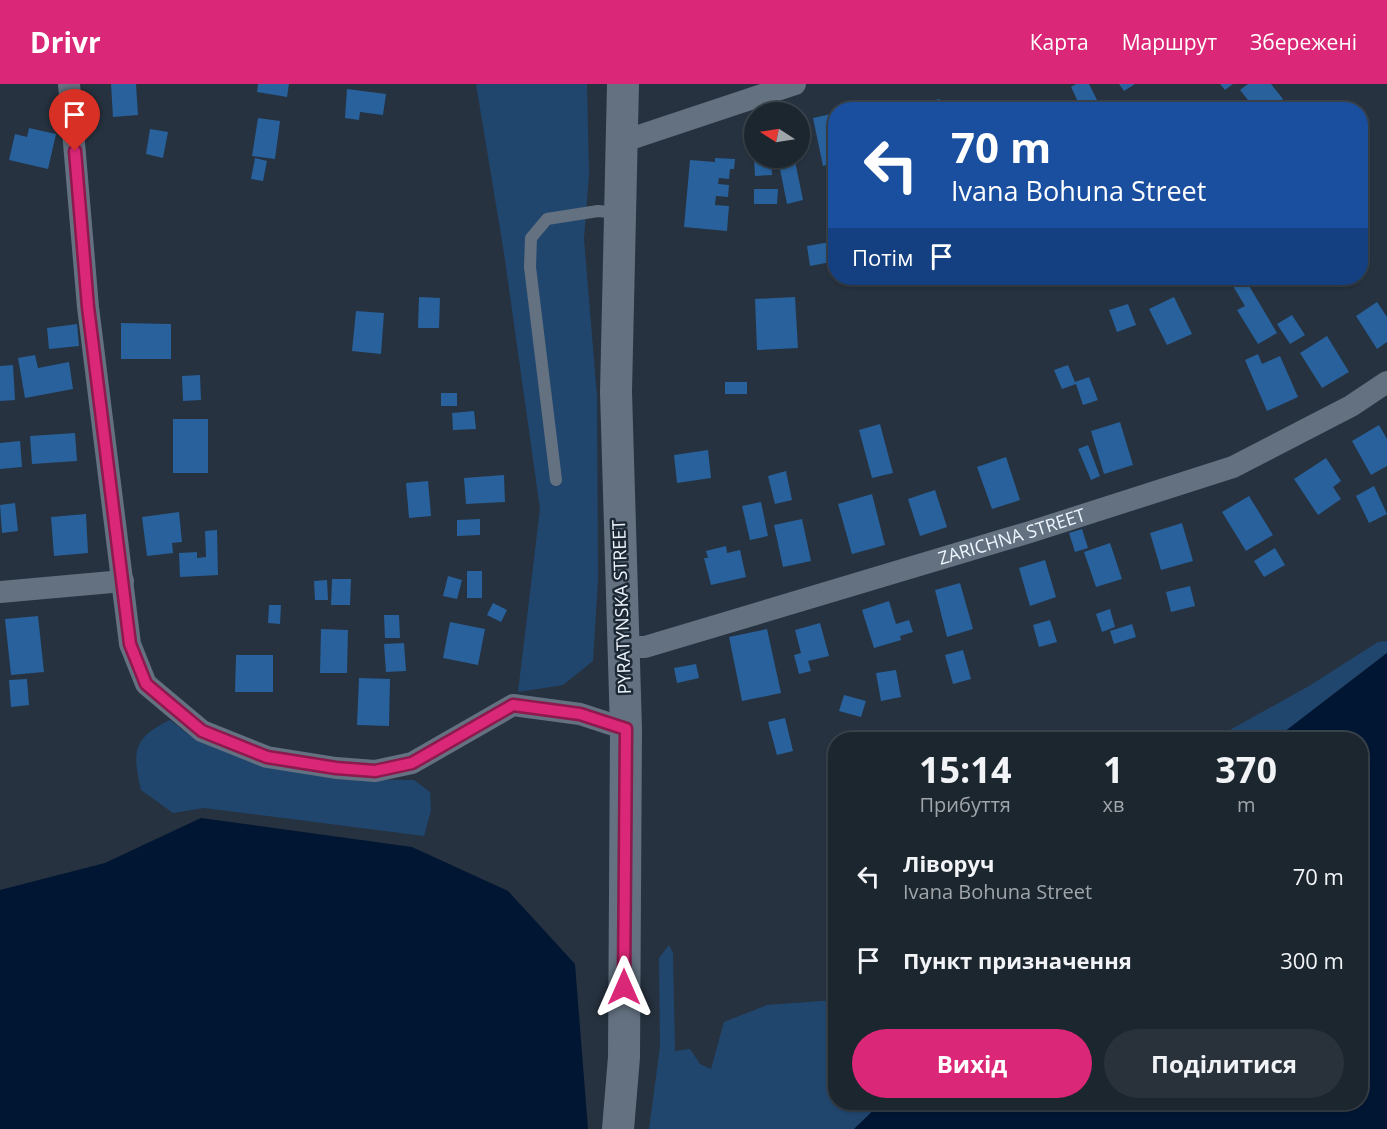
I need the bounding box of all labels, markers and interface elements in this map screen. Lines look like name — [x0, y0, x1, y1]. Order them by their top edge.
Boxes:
text: Drivr — [30, 23, 101, 61]
text: Карта — [1030, 28, 1089, 56]
text: Маршрут — [1122, 28, 1217, 56]
text: Збережені — [1250, 28, 1357, 56]
pin — [49, 89, 100, 151]
icon: arrive — [58, 98, 91, 131]
north arrow — [744, 102, 810, 168]
map controls — [744, 102, 810, 168]
text: 70 m — [951, 118, 1051, 175]
icon: left — [852, 126, 930, 204]
text: Ivana Bohuna Street — [951, 172, 1206, 209]
icon: arrive — [925, 240, 958, 273]
text: Потім — [852, 242, 913, 272]
street label: ZARICHNA STREET — [935, 502, 1088, 570]
street label: PYRATYNSKA STREET — [606, 519, 636, 695]
text: 15:14 — [919, 745, 1012, 794]
text: 1 — [1103, 745, 1124, 794]
text: 370 — [1215, 745, 1277, 794]
text: Прибуття — [920, 791, 1011, 818]
text: хв — [1102, 791, 1124, 818]
text: m — [1237, 791, 1255, 818]
text: Ліворуч — [903, 848, 994, 878]
icon: left — [852, 860, 885, 893]
text: 70 m — [1293, 861, 1344, 891]
text: Ivana Bohuna Street — [903, 878, 1092, 905]
icon: arrive — [852, 944, 885, 977]
text: Пункт призначення — [903, 945, 1132, 975]
text: 300 m — [1280, 945, 1344, 975]
position arrow — [592, 955, 656, 1019]
button: Вихід — [852, 1029, 1092, 1098]
button: Поділитися — [1104, 1029, 1344, 1098]

